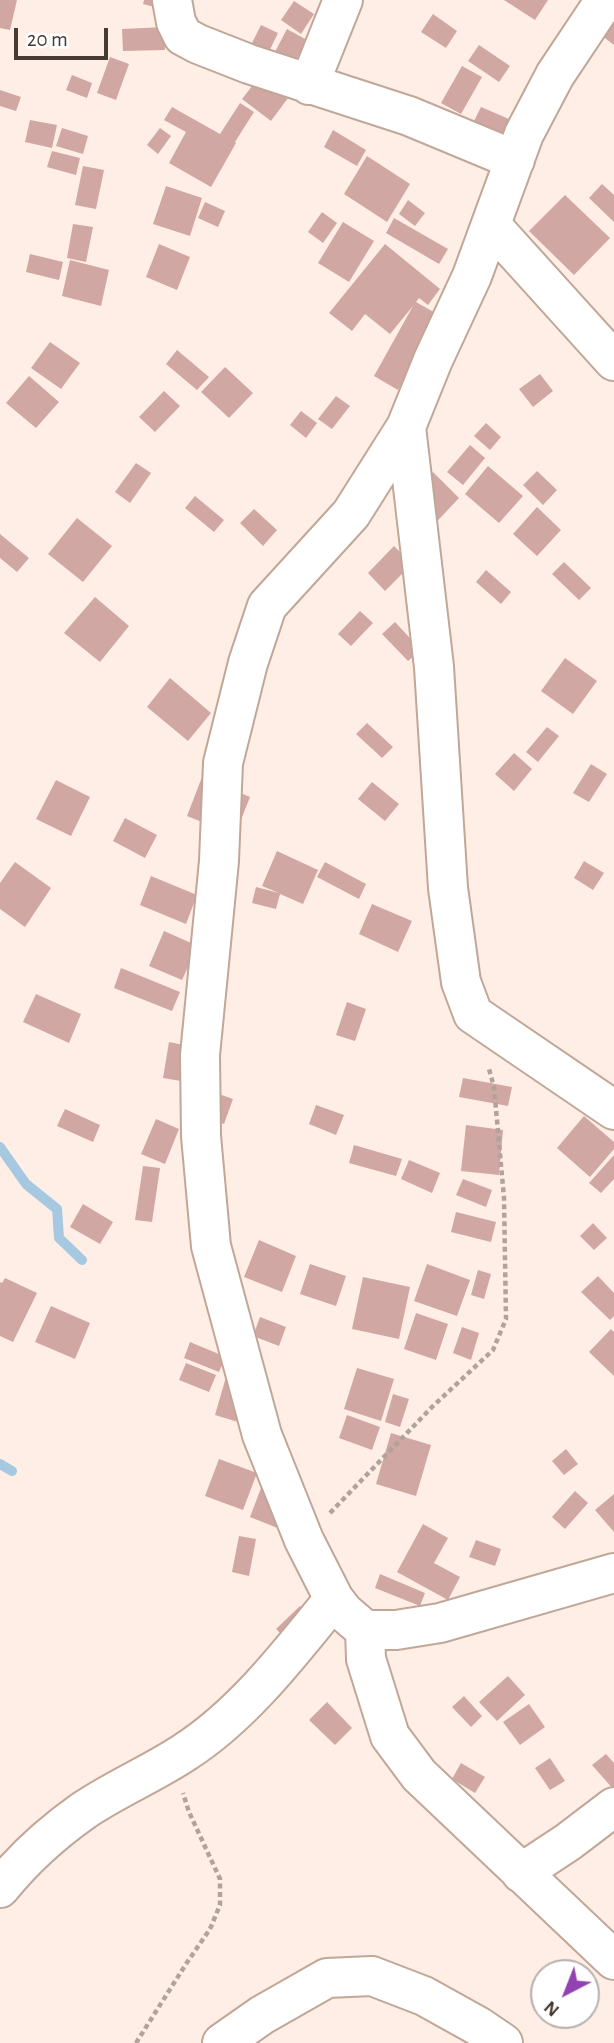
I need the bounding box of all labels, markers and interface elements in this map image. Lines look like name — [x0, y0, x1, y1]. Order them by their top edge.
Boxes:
scale bar — [18, 14, 112, 58]
text: 20 m — [27, 29, 68, 50]
north arrow — [530, 1959, 600, 2029]
text: N — [541, 1997, 563, 2020]

